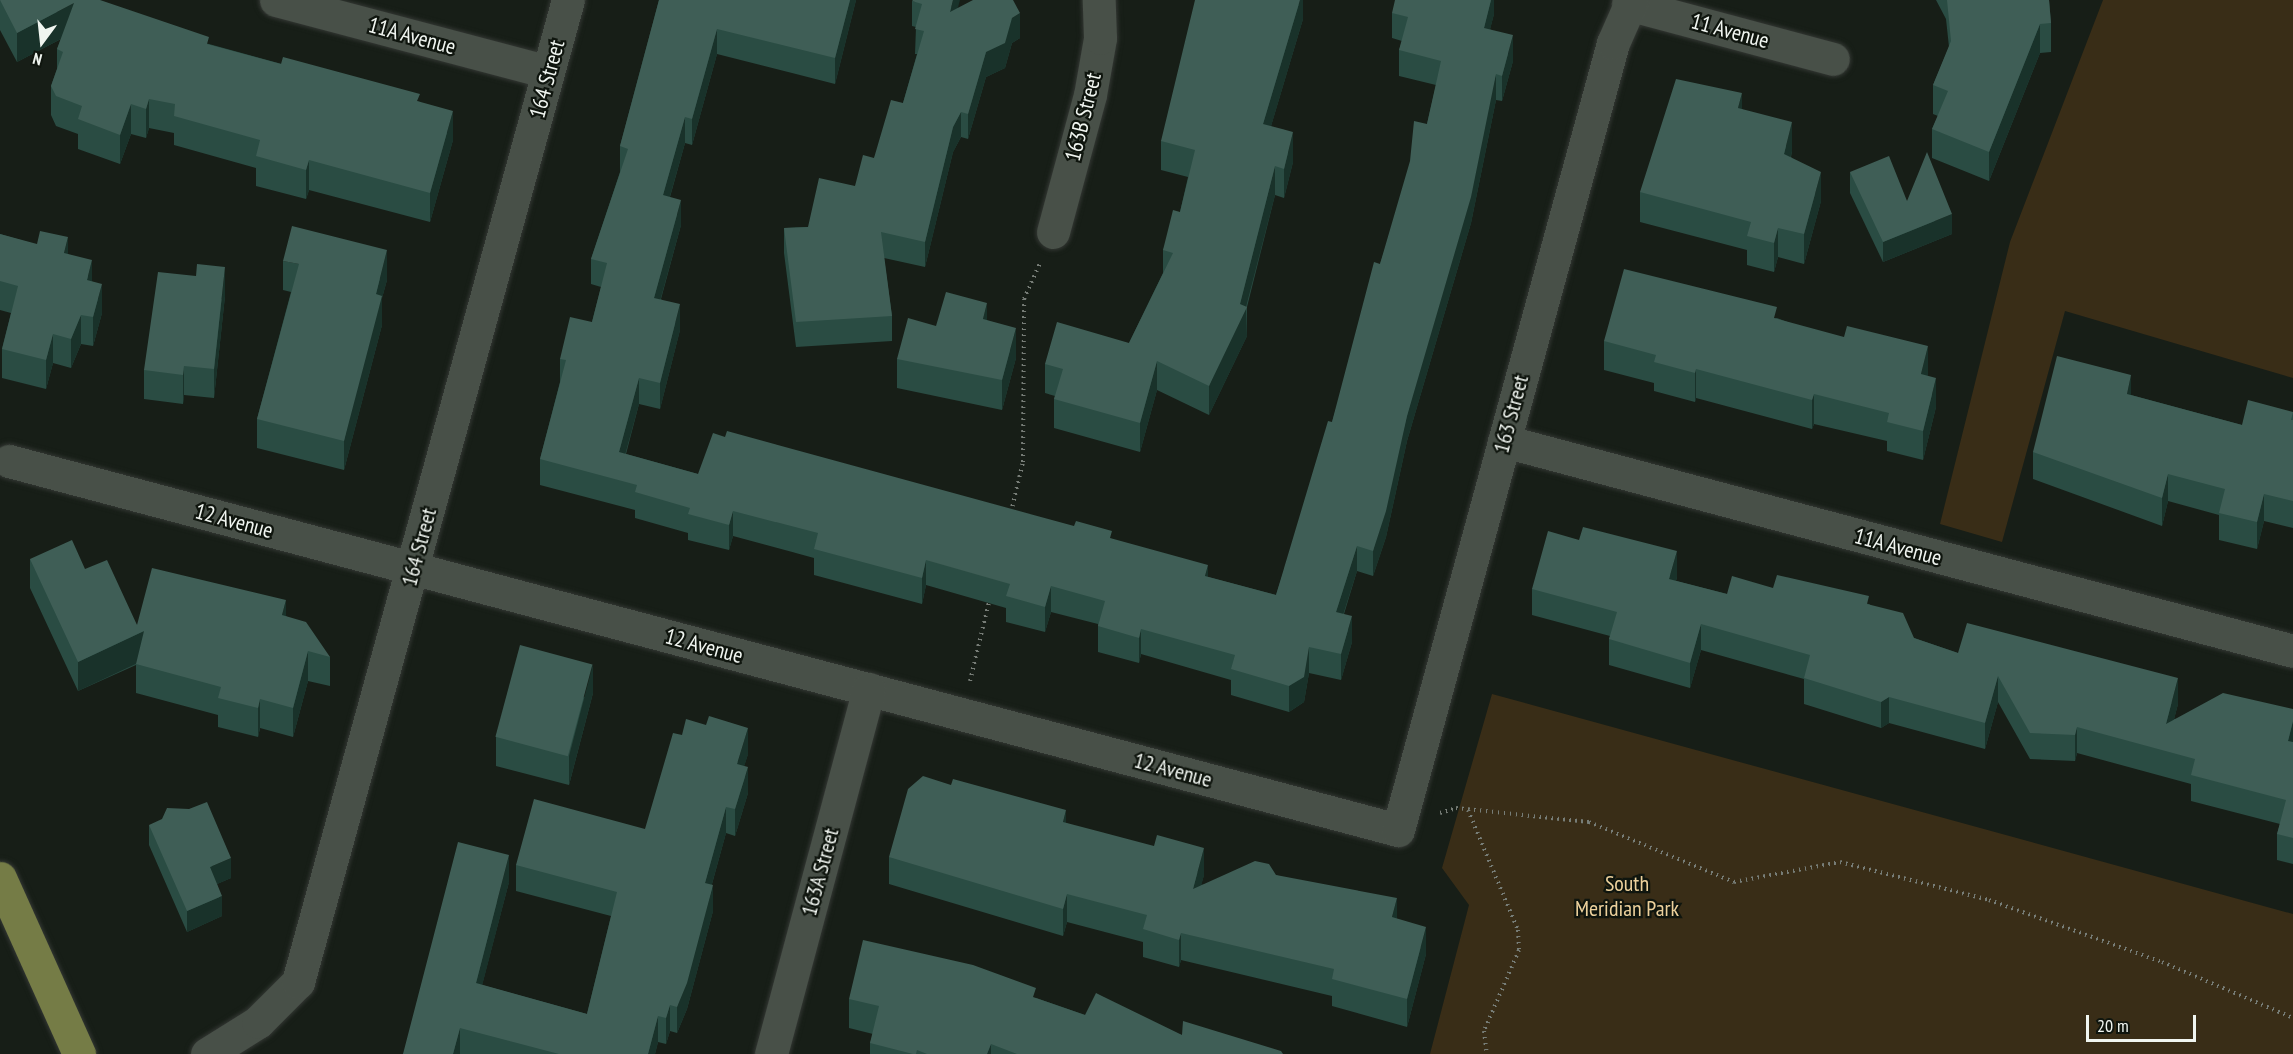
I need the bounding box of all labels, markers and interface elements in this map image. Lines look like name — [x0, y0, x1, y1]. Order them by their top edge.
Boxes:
street label: 11 Avenue — [1688, 8, 1772, 54]
north arrow — [12, 12, 72, 72]
street label: 11A Avenue — [365, 12, 459, 60]
street label: 164 Street — [524, 37, 570, 121]
text: N — [31, 49, 44, 70]
street label: 163B Street — [1059, 70, 1107, 164]
street label: 163 Street — [1488, 372, 1534, 456]
street label: 12 Avenue — [192, 498, 276, 544]
street label: 164 Street — [396, 505, 442, 589]
street label: 11A Avenue — [1851, 523, 1945, 571]
street label: 12 Avenue — [662, 623, 746, 669]
street label: 12 Avenue — [1131, 747, 1215, 793]
street label: 163A Street — [796, 825, 844, 919]
park label: South Meridian Park — [1575, 870, 1679, 921]
scale bar — [2089, 1003, 2198, 1041]
text: 20 m — [2097, 1014, 2129, 1037]

